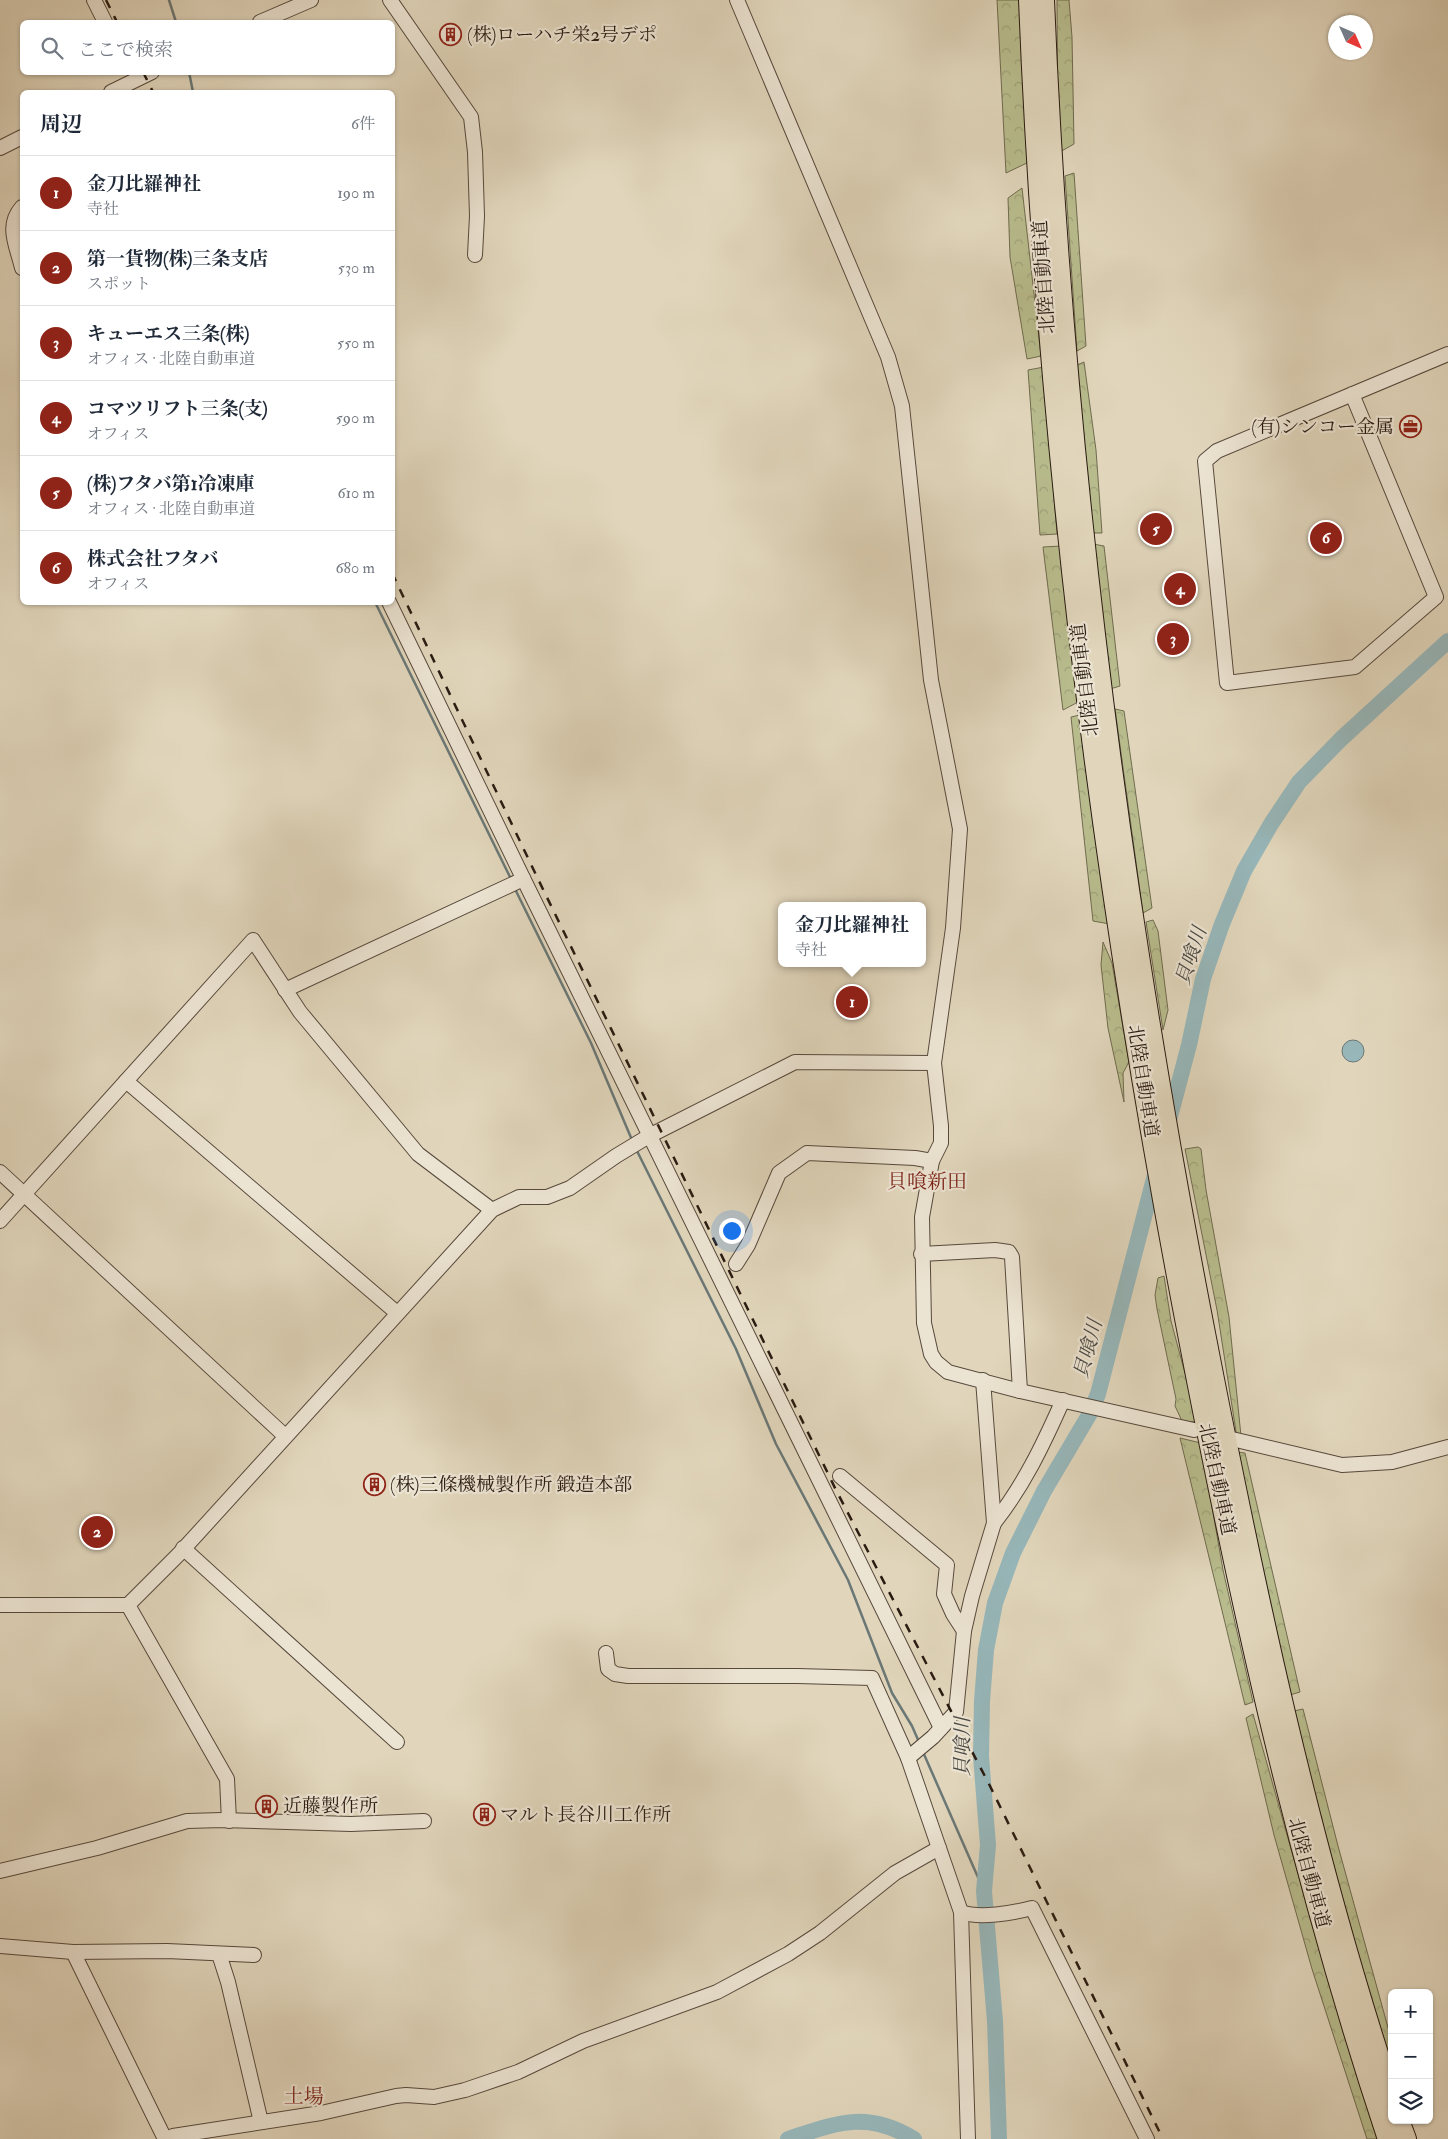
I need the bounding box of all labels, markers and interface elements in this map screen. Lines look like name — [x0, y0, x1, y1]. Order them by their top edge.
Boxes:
north arrow — [1328, 15, 1373, 60]
search box — [20, 20, 395, 75]
building icon: (株)ローハチ栄2号デポ — [439, 23, 463, 47]
place label: (株)ローハチ栄2号デポ — [467, 23, 657, 47]
icon: search — [38, 34, 66, 62]
text: ここで検索 — [78, 38, 173, 62]
text: 周辺 — [40, 111, 82, 138]
text: 6件 — [351, 114, 375, 134]
text: 金刀比羅神社 — [87, 172, 201, 196]
text: 1 — [53, 183, 59, 203]
text: 190 m — [337, 183, 375, 203]
text: 寺社 — [87, 199, 119, 219]
street label: 北陸自動車道 — [1028, 219, 1060, 335]
text: 第一貨物(株)三条支店 — [87, 247, 268, 271]
text: 2 — [52, 258, 60, 278]
text: 530 m — [338, 258, 375, 278]
text: スポット — [87, 274, 151, 294]
text: キューエス三条(株) — [87, 322, 249, 346]
text: 3 — [53, 333, 59, 353]
text: 550 m — [337, 333, 375, 353]
text: オフィス · 北陸自動車道 — [87, 349, 255, 369]
text: コマツリフト三条(支) — [87, 397, 268, 421]
text: 4 — [52, 408, 60, 428]
text: 590 m — [336, 408, 375, 428]
place label: (有)シンコー金属 — [1251, 415, 1394, 439]
office icon: (有)シンコー金属 — [1398, 415, 1422, 439]
text: オフィス — [87, 424, 149, 444]
text: (株)フタバ第1冷凍庫 — [87, 472, 255, 496]
text: 5 — [52, 483, 60, 503]
text: 610 m — [337, 483, 375, 503]
text: オフィス · 北陸自動車道 — [87, 499, 255, 519]
pin: 5 — [1140, 510, 1172, 548]
pin: 6 — [1310, 519, 1342, 557]
text: 株式会社フタバ — [87, 547, 218, 571]
text: 6 — [52, 558, 60, 578]
text: 680 m — [335, 558, 375, 578]
pin: 4 — [1164, 570, 1196, 608]
text: オフィス — [87, 574, 149, 594]
pin: 3 — [1157, 620, 1189, 658]
street label: 北陸自動車道 — [1066, 622, 1104, 738]
popup — [778, 902, 926, 967]
text: 金刀比羅神社 — [795, 913, 909, 937]
water label: 貝喰川 — [1170, 922, 1213, 988]
text: 寺社 — [795, 940, 827, 960]
pin: 1 — [836, 983, 868, 1021]
street label: 北陸自動車道 — [1122, 1023, 1164, 1139]
district label: 貝喰新田 — [887, 1169, 967, 1194]
your location — [719, 1218, 745, 1244]
water label: 貝喰川 — [1068, 1315, 1108, 1381]
street label: 北陸自動車道 — [1193, 1421, 1241, 1537]
building icon: (株)三條機械製作所 鍛造本部 — [362, 1473, 386, 1497]
place label: (株)三條機械製作所 鍛造本部 — [390, 1473, 632, 1497]
pin: 2 — [81, 1513, 113, 1551]
water label: 貝喰川 — [950, 1715, 975, 1777]
building icon: 近藤製作所 — [255, 1794, 279, 1818]
place label: 近藤製作所 — [283, 1794, 378, 1818]
building icon: マルト長谷川工作所 — [472, 1803, 496, 1827]
place label: マルト長谷川工作所 — [500, 1803, 671, 1827]
street label: 北陸自動車道 — [1283, 1815, 1335, 1931]
map controls — [1388, 1989, 1433, 2124]
button: + — [1388, 1989, 1433, 2034]
button: − — [1388, 2034, 1433, 2079]
button: layers — [1388, 2079, 1433, 2124]
district label: 土場 — [284, 2084, 324, 2109]

